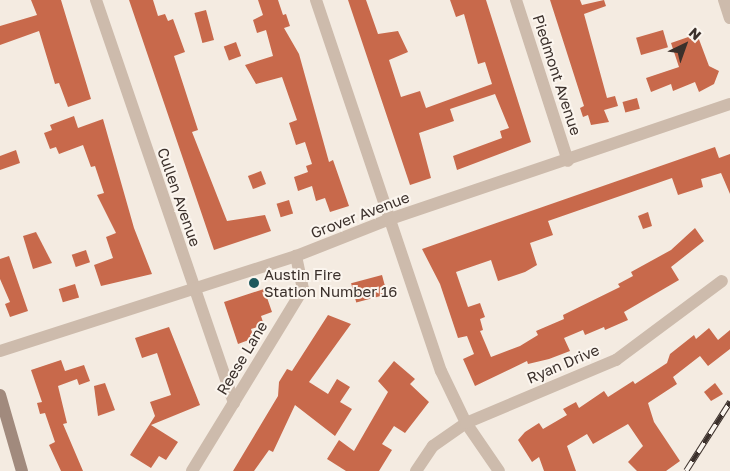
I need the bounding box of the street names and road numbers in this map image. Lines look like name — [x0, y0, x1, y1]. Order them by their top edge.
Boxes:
street label: Piedmont Avenue — [529, 12, 585, 138]
street label: Cullen Avenue — [154, 145, 204, 249]
street label: Grover Avenue — [308, 188, 412, 242]
street label: Reese Lane — [213, 318, 271, 398]
street label: Ryan Drive — [524, 341, 602, 387]

